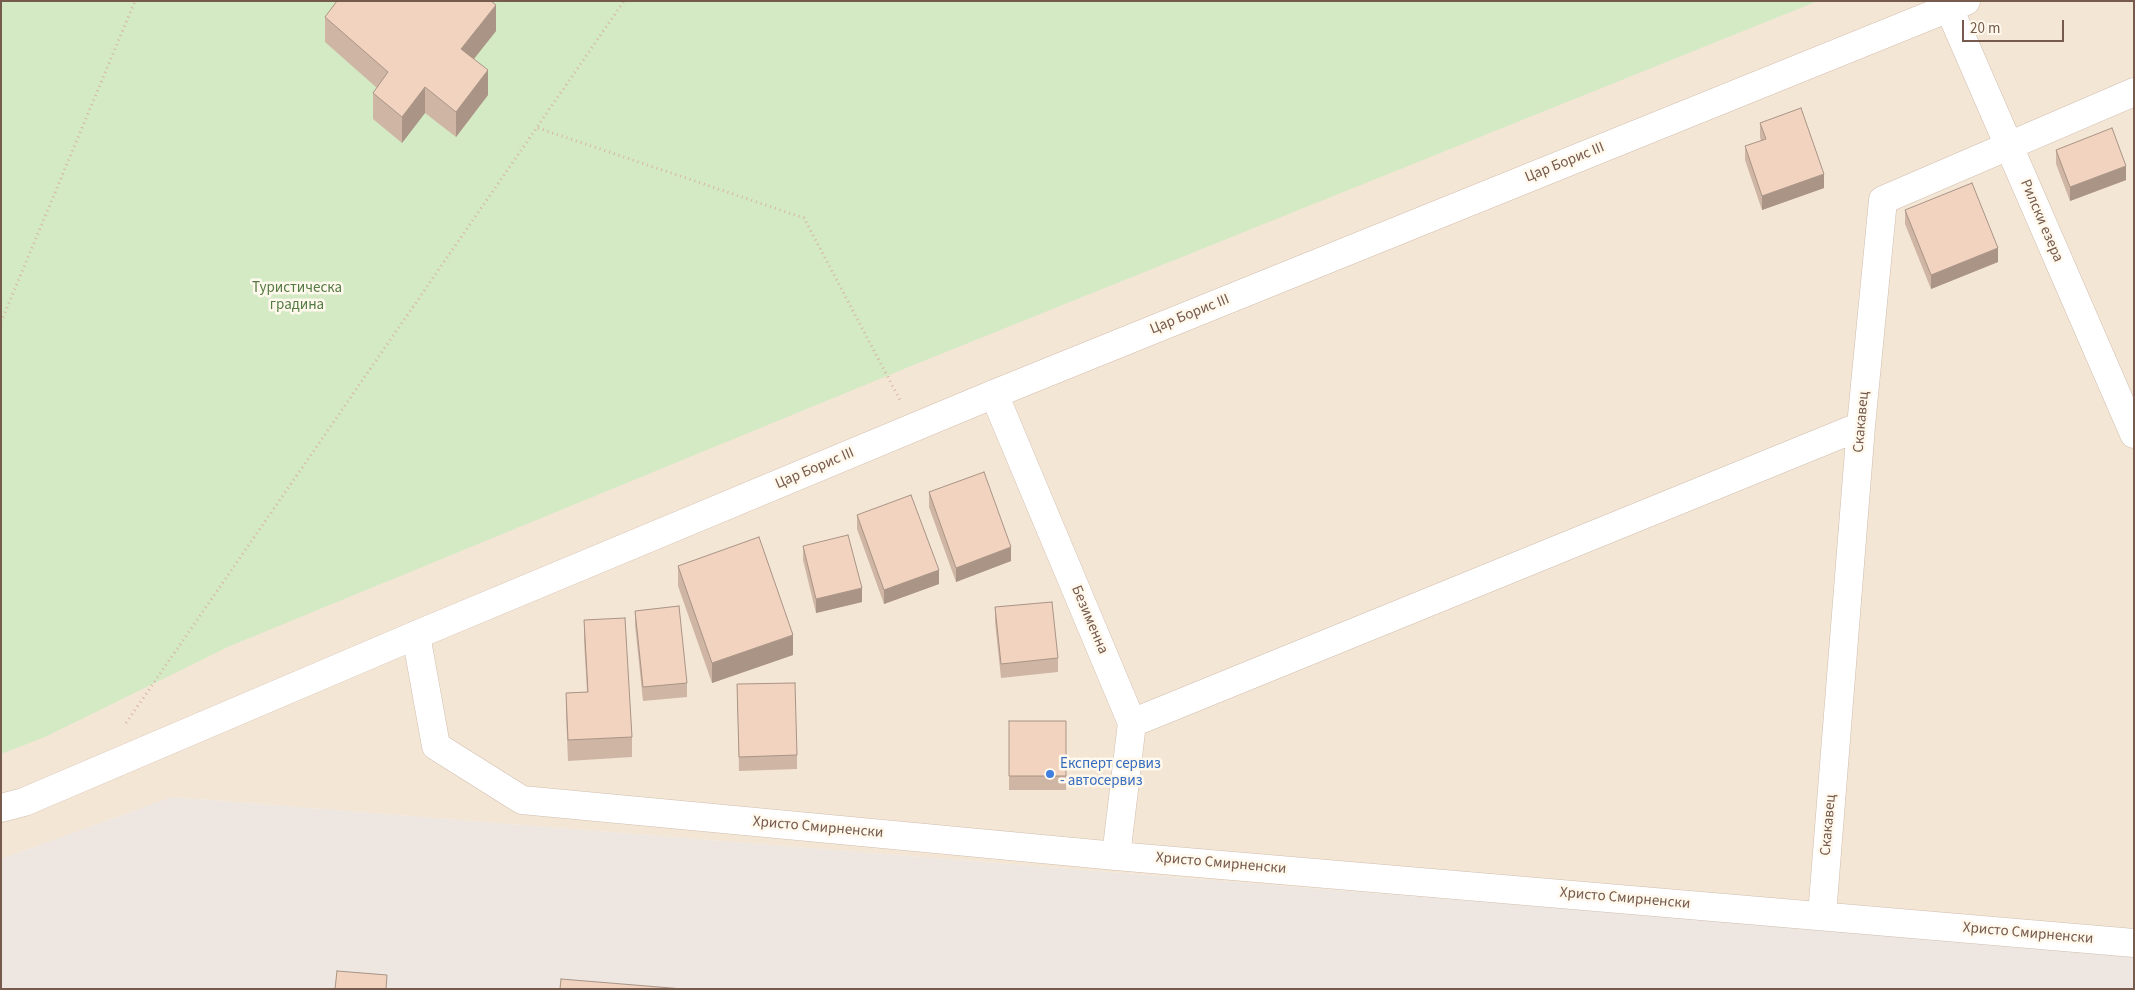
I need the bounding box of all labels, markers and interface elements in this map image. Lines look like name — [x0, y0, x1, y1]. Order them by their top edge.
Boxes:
scale bar — [1965, 10, 2068, 42]
text: 20 m — [1970, 18, 2000, 39]
street label: Цар Борис III — [1523, 139, 1607, 187]
street label: Рилски езера — [2016, 177, 2066, 265]
park label: Туристическа градина — [252, 280, 342, 315]
street label: Цар Борис III — [1148, 291, 1232, 339]
street label: Скакавец — [1850, 391, 1874, 453]
street label: Цар Борис III — [773, 444, 857, 494]
street label: Безименна — [1066, 583, 1112, 657]
place label: Експерт сервиз - автосервиз — [1060, 756, 1161, 791]
marker: Експерт сервиз - автосервиз — [1044, 768, 1056, 780]
street label: Скакавец — [1817, 794, 1841, 856]
street label: Христо Смирненски — [752, 813, 884, 843]
street label: Христо Смирненски — [1155, 849, 1287, 879]
street label: Христо Смирненски — [1559, 884, 1691, 914]
street label: Христо Смирненски — [1962, 919, 2094, 949]

